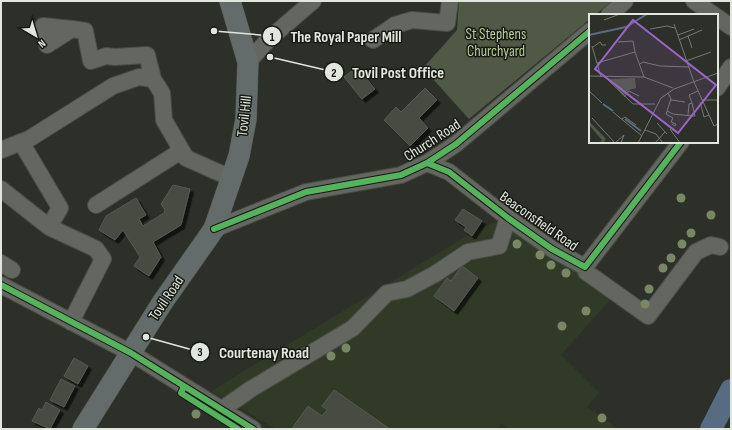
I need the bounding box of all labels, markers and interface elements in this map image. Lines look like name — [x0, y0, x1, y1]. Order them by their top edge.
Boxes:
inset map — [589, 14, 718, 143]
north arrow — [16, 16, 56, 56]
callout: The Royal Paper Mill — [262, 22, 410, 50]
park label: St Stephens Churchyard — [466, 25, 526, 61]
text: The Royal Paper Mill — [290, 28, 402, 47]
text: 1 — [270, 30, 275, 45]
text: N — [35, 37, 48, 50]
callout: Tovil Post Office — [324, 58, 452, 86]
text: Tovil Post Office — [352, 64, 444, 83]
text: 2 — [331, 66, 337, 81]
street label: Tovil Hill — [233, 95, 256, 137]
street label: Church Road — [400, 115, 464, 166]
street label: Beaconsfield Road — [496, 187, 582, 255]
street label: Tovil Road — [145, 272, 188, 324]
callout: Courtenay Road — [190, 338, 317, 366]
text: Courtenay Road — [219, 344, 309, 363]
text: 3 — [197, 345, 203, 360]

